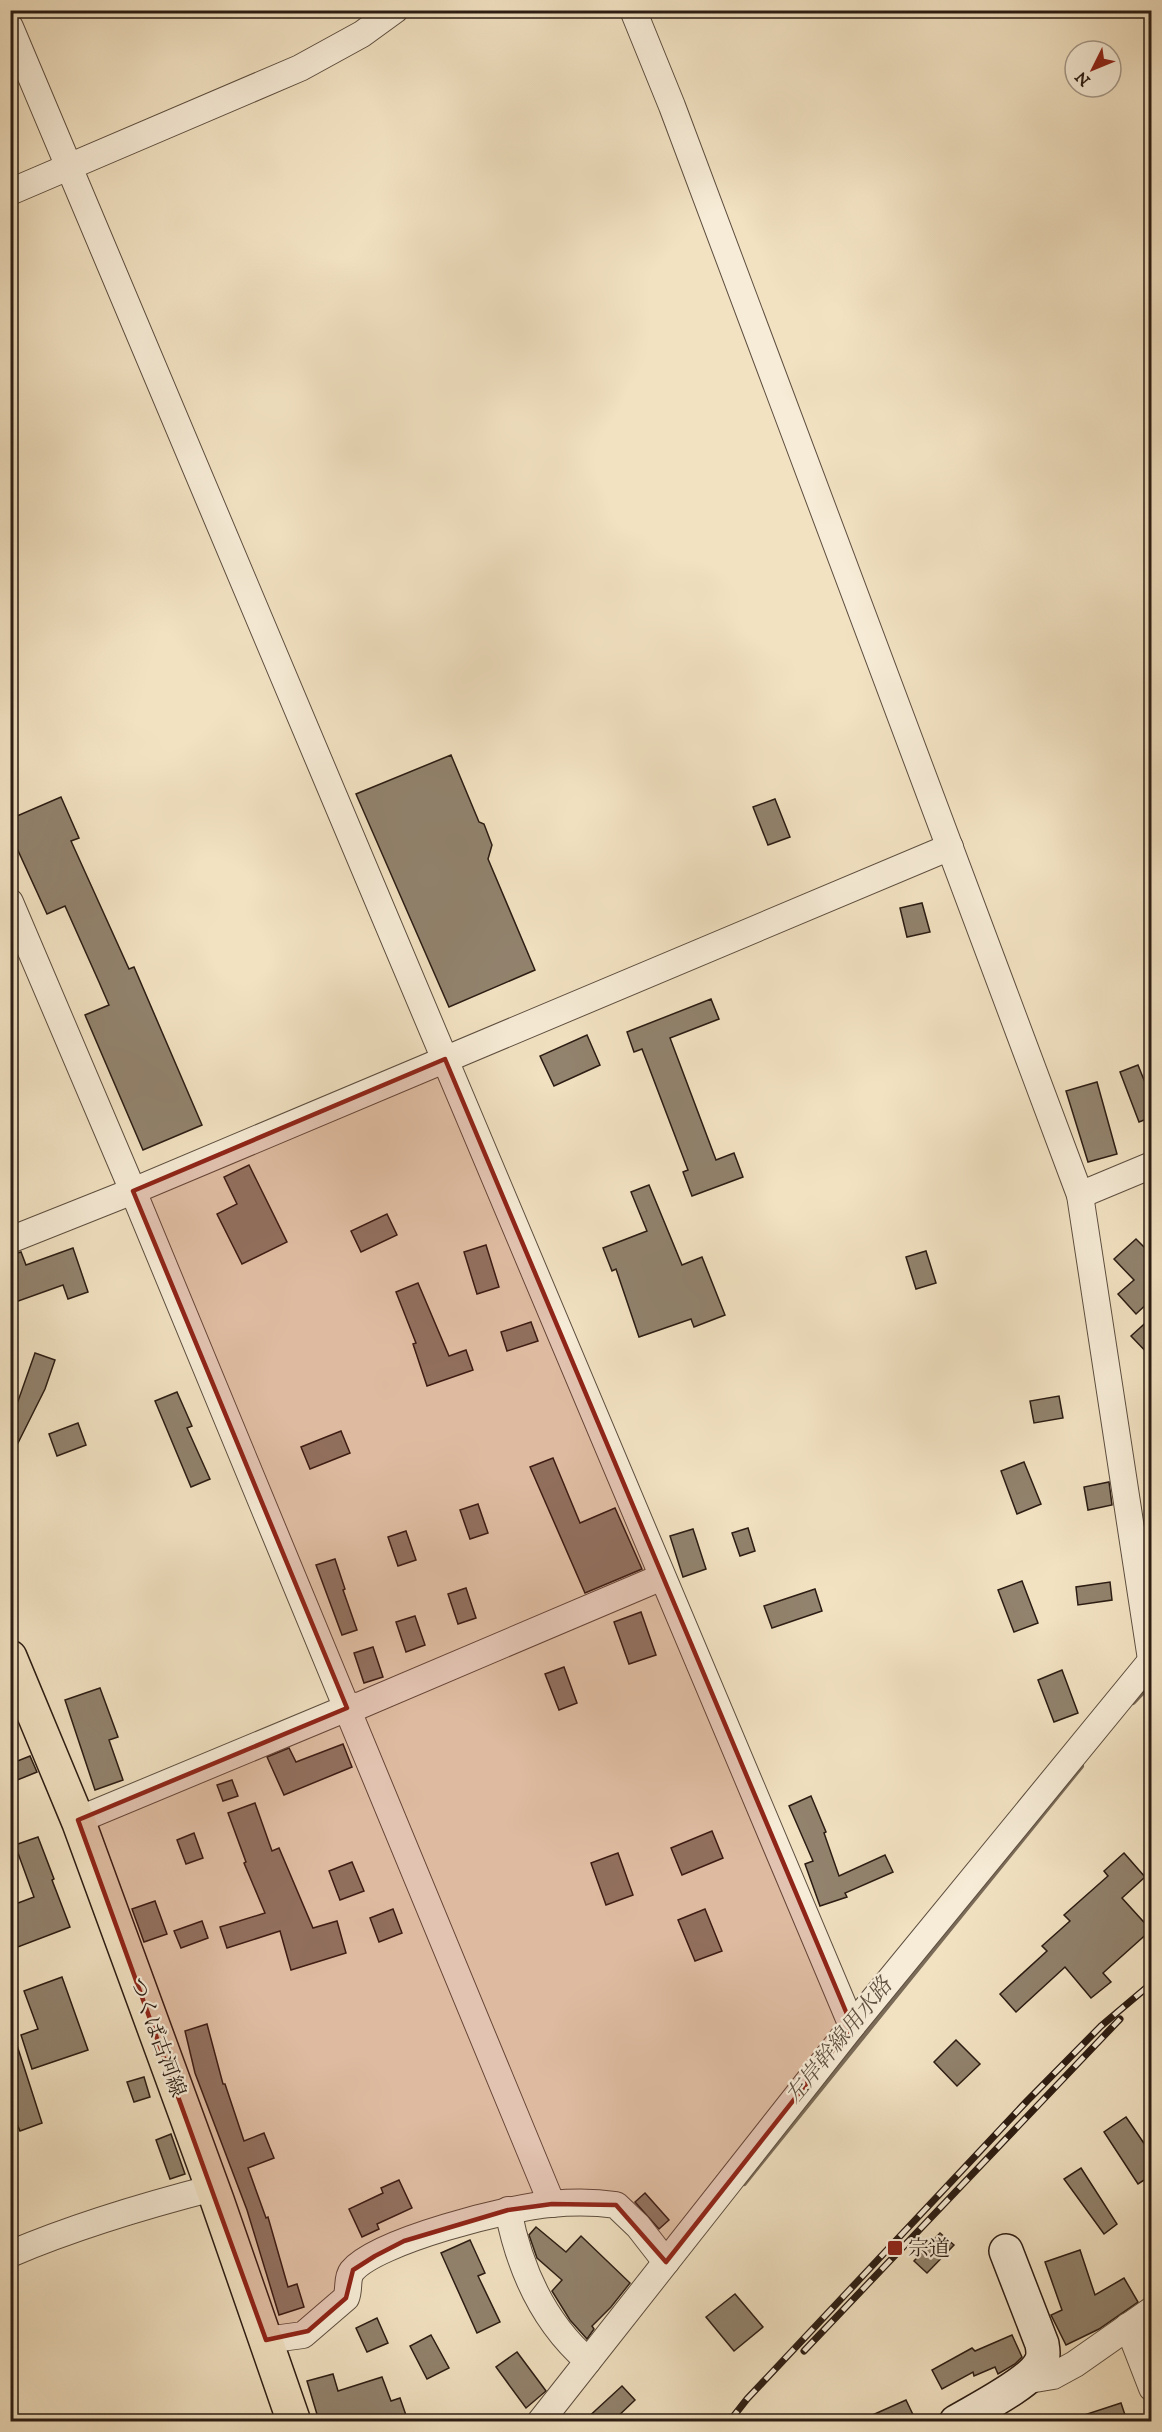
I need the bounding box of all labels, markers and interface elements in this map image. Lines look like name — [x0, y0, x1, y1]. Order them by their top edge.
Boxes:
north arrow — [1063, 39, 1123, 99]
text: N — [1071, 67, 1095, 90]
water label: 左岸幹線用水路 — [780, 1971, 899, 2109]
street label: つくば古河線 — [123, 1974, 191, 2101]
place label: 宗道 — [908, 2236, 950, 2262]
marker: 宗道 — [886, 2239, 904, 2257]

